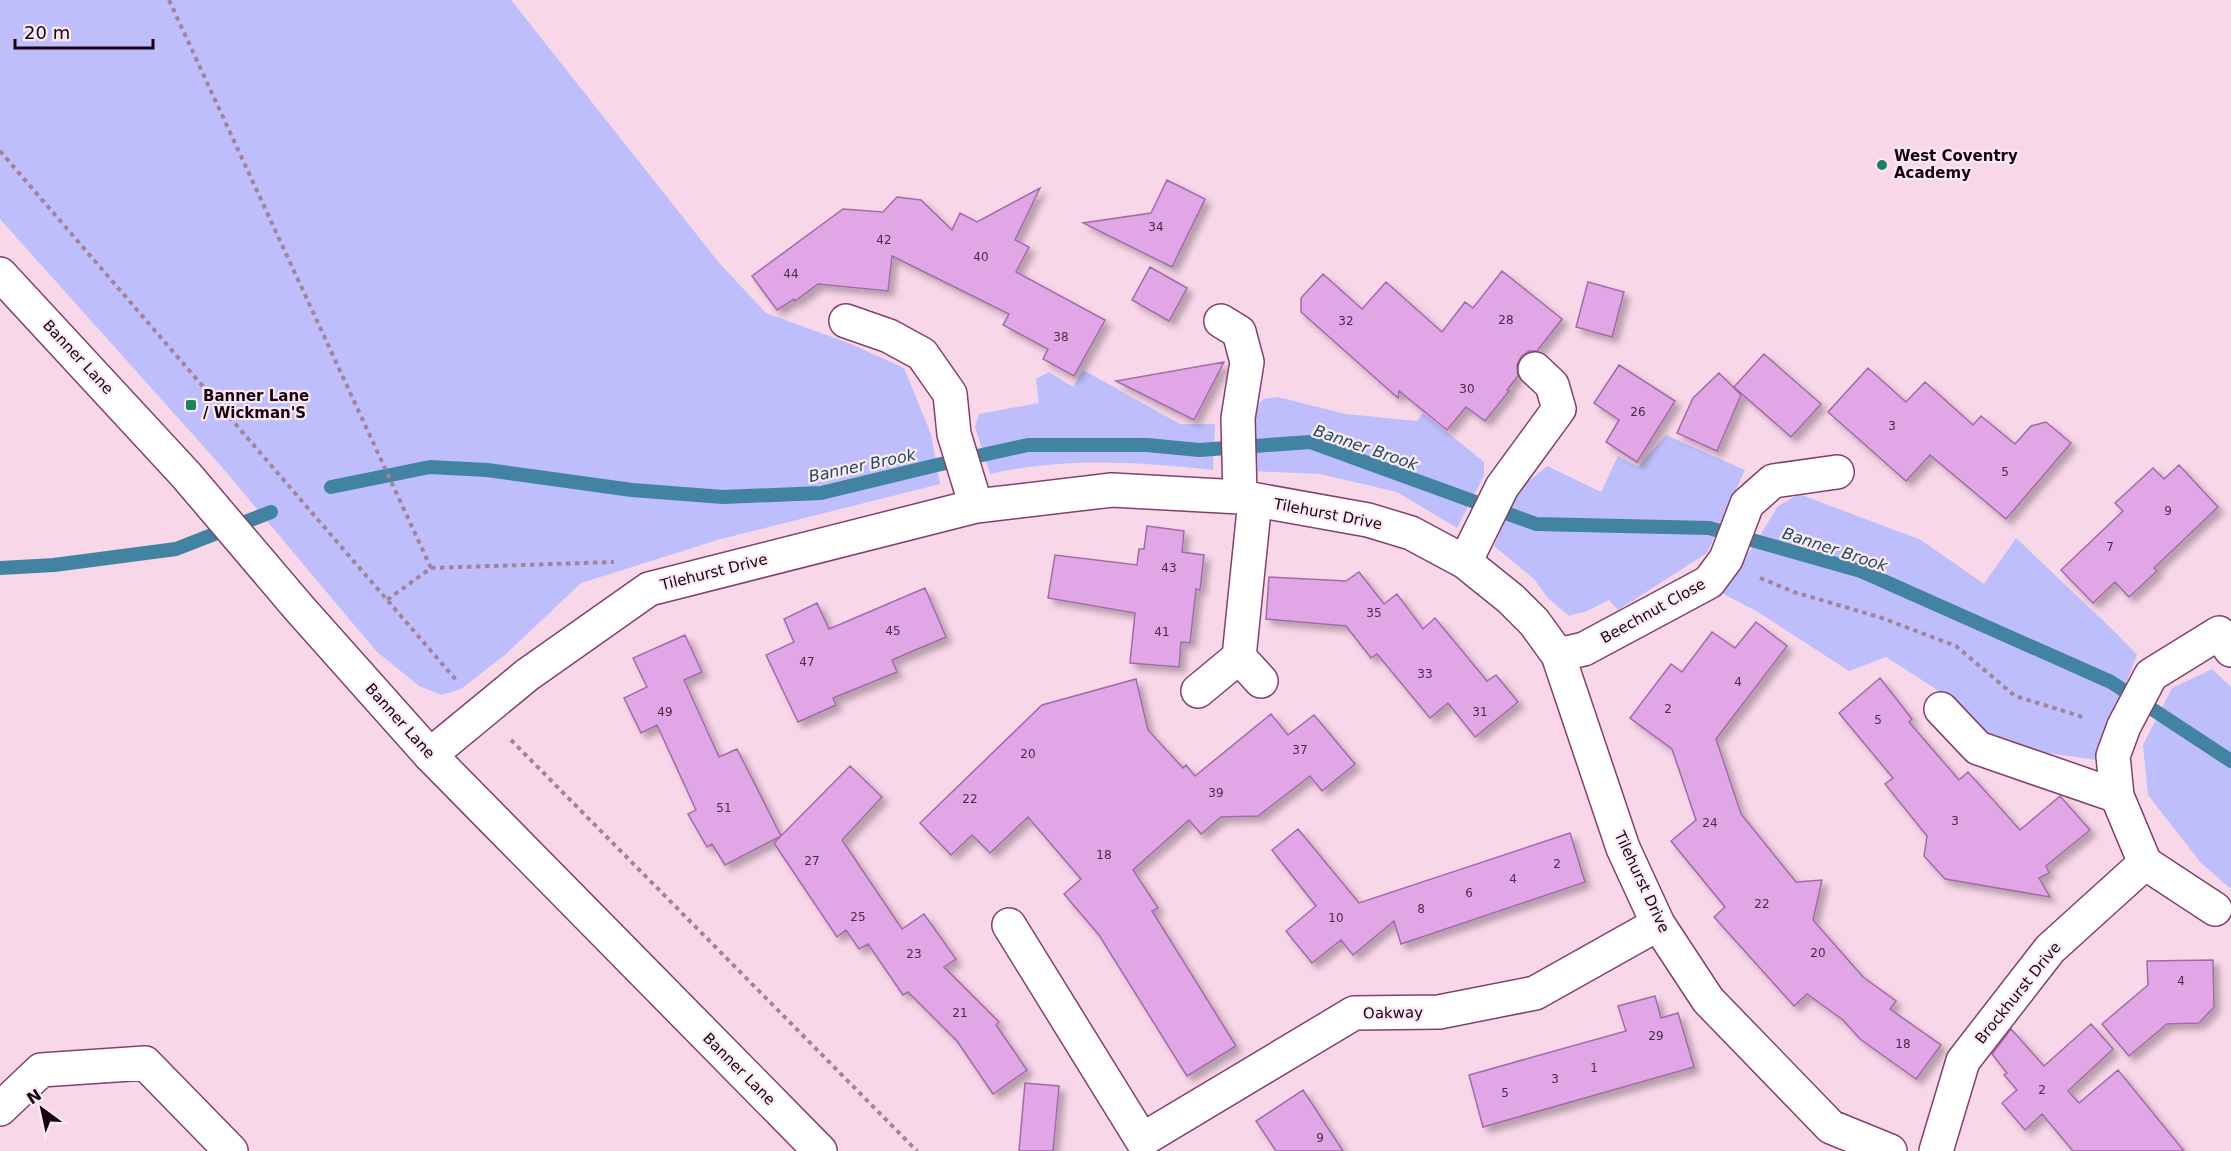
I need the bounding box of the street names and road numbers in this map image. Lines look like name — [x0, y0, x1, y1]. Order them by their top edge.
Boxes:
street label: Banner Lane — [39, 316, 117, 398]
street label: Tilehurst Drive — [1271, 494, 1384, 533]
street label: Tilehurst Drive — [658, 550, 769, 594]
street label: Beechnut Close — [1597, 575, 1709, 647]
street label: Banner Lane — [362, 680, 438, 762]
street label: Tilehurst Drive — [1610, 827, 1673, 936]
street label: Brockhurst Drive — [1971, 938, 2065, 1048]
street label: Oakway — [1363, 1003, 1423, 1023]
street label: Banner Lane — [699, 1029, 779, 1109]

